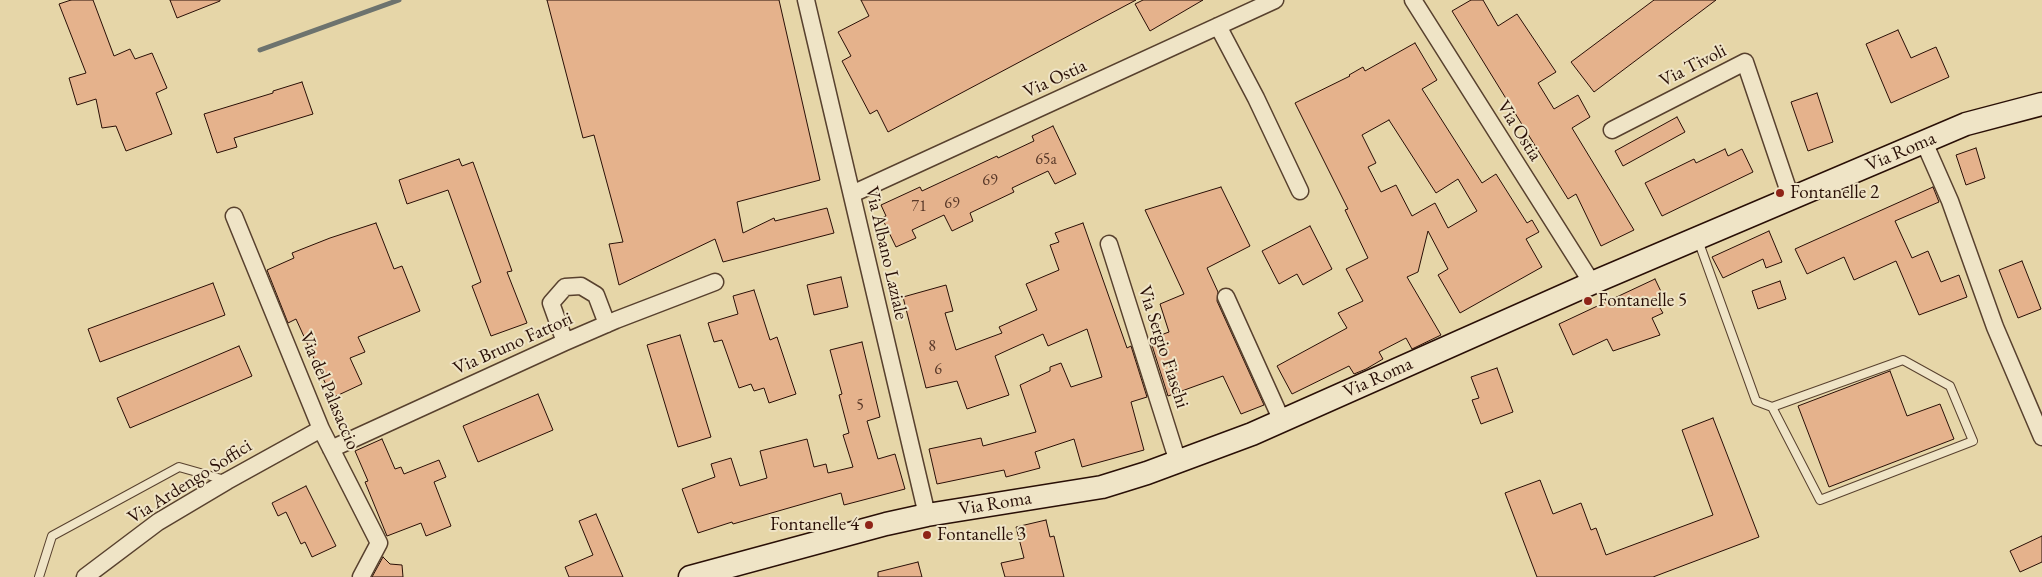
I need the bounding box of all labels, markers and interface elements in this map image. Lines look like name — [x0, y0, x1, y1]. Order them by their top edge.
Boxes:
street label: Via Tivoli — [1656, 40, 1730, 92]
street label: Via Ostia — [1020, 54, 1090, 104]
street label: Via Ostia — [1492, 96, 1546, 166]
street label: Via Roma — [1863, 127, 1939, 177]
house number: 65a — [1035, 150, 1057, 170]
house number: 69 — [982, 171, 998, 191]
place label: Fontanelle 2 — [1790, 182, 1879, 204]
street label: Via Albano Laziale — [860, 184, 912, 322]
marker: Fontanelle 2 — [1774, 187, 1786, 199]
house number: 69 — [944, 194, 960, 214]
house number: 71 — [911, 197, 927, 217]
street label: Via Sergio Fiaschi — [1132, 283, 1194, 411]
place label: Fontanelle 5 — [1598, 290, 1687, 312]
marker: Fontanelle 5 — [1582, 295, 1594, 307]
street label: Via Bruno Fattori — [450, 308, 576, 380]
street label: Via del Palasaccio — [294, 329, 364, 453]
house number: 8 — [928, 337, 936, 357]
street label: Via Roma — [1340, 353, 1416, 403]
house number: 6 — [934, 360, 942, 380]
house number: 5 — [856, 396, 864, 416]
street label: Via Ardengo Soffici — [124, 435, 256, 529]
street label: Via Roma — [957, 487, 1033, 521]
place label: Fontanelle 4 — [770, 514, 859, 536]
marker: Fontanelle 4 — [863, 519, 875, 531]
place label: Fontanelle 3 — [937, 524, 1026, 546]
marker: Fontanelle 3 — [921, 529, 933, 541]

